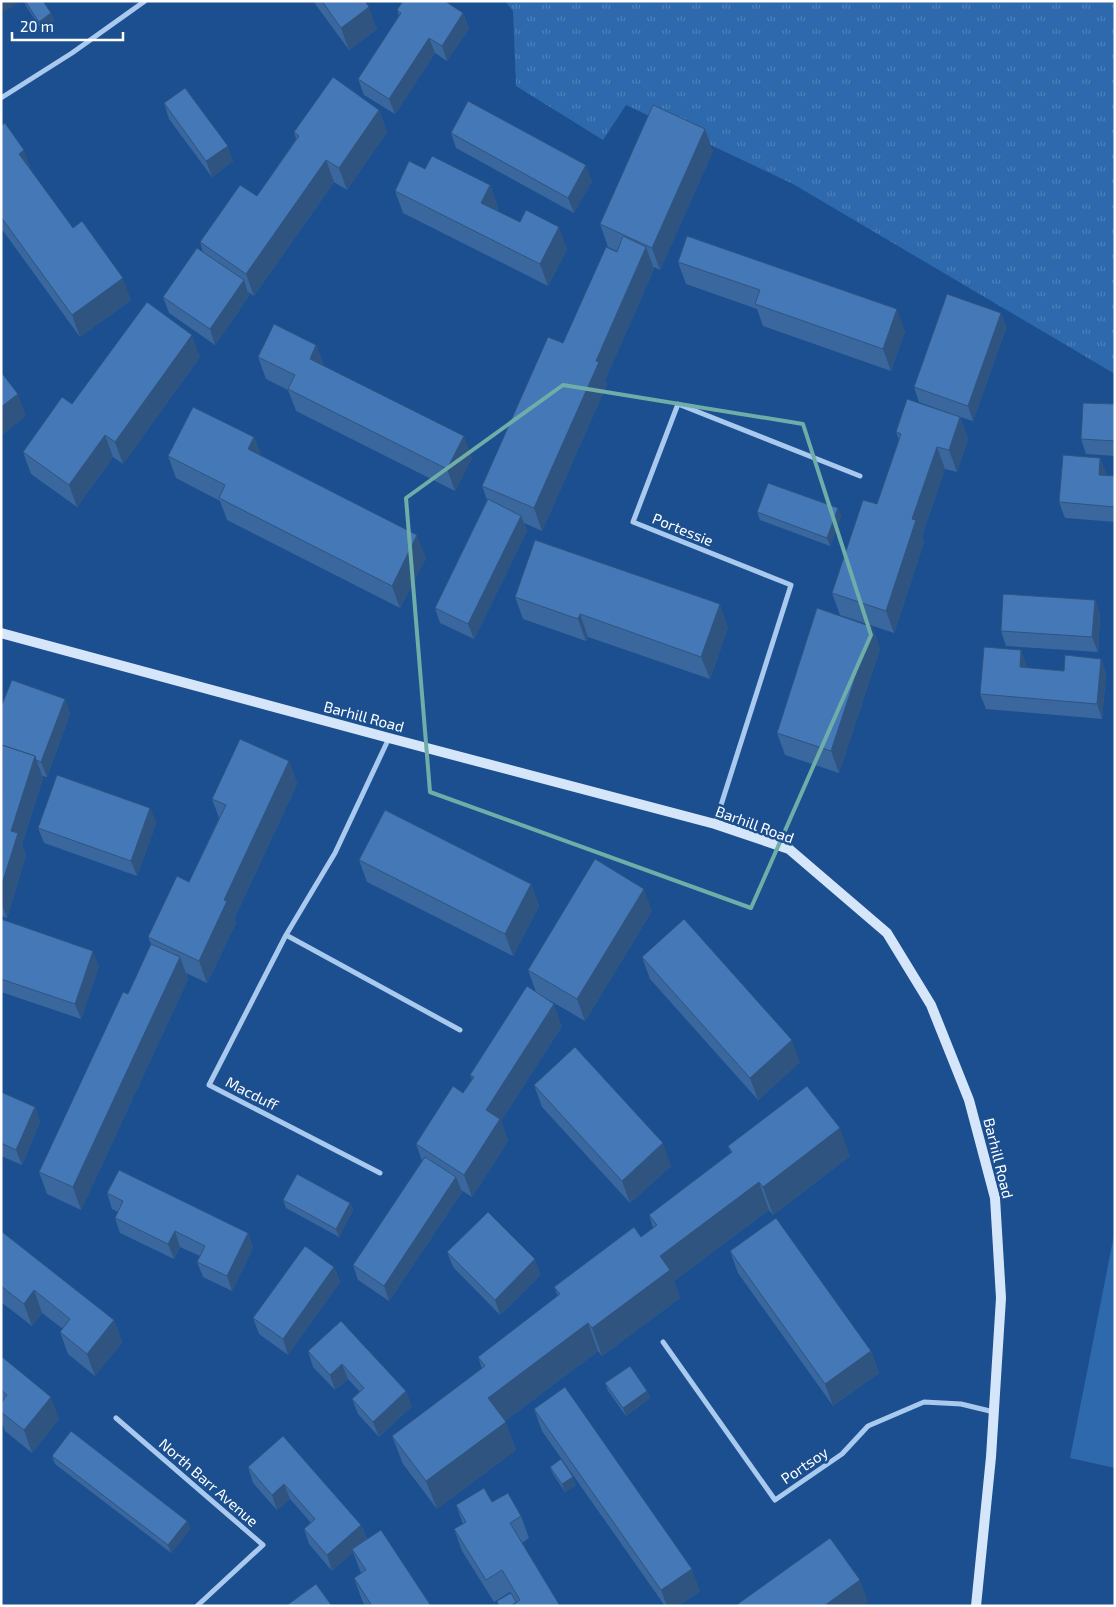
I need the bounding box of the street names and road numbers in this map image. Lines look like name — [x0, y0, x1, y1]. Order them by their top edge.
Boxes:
street label: Portessie — [650, 509, 716, 549]
street label: Barhill Road — [322, 697, 406, 735]
street label: Barhill Road — [713, 801, 797, 847]
street label: Macduff — [223, 1072, 282, 1114]
street label: Barhill Road — [980, 1116, 1018, 1200]
street label: North Barr Avenue — [156, 1434, 262, 1530]
street label: Portsoy — [777, 1443, 831, 1487]

